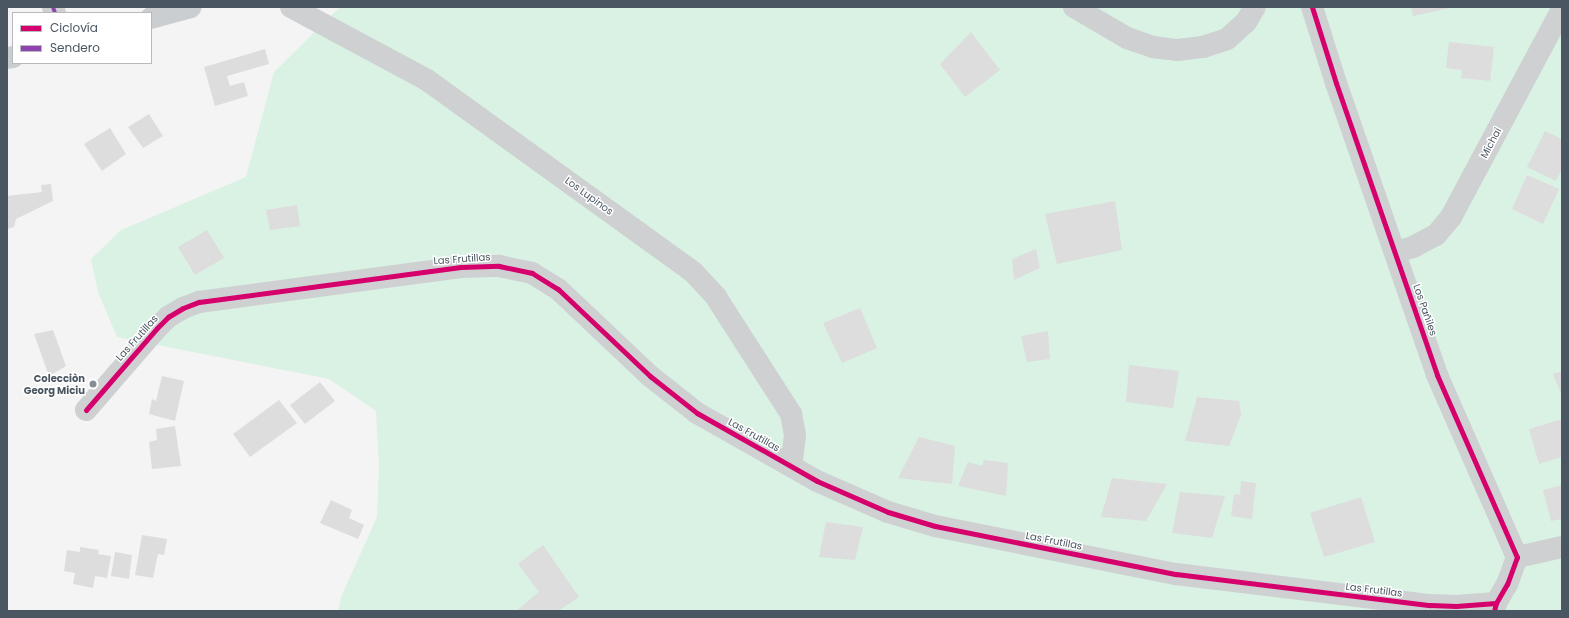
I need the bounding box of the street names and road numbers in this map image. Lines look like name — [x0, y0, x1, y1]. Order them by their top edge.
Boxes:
street label: Michai — [1478, 126, 1504, 160]
street label: Los Lupinos — [563, 175, 615, 217]
street label: Las Frutillas — [433, 251, 491, 267]
street label: Los Pañiles — [1411, 283, 1439, 337]
street label: Las Frutillas — [113, 313, 161, 363]
street label: Las Frutillas — [726, 416, 782, 454]
street label: Las Frutillas — [1025, 530, 1083, 552]
street label: Las Frutillas — [1345, 581, 1403, 599]

